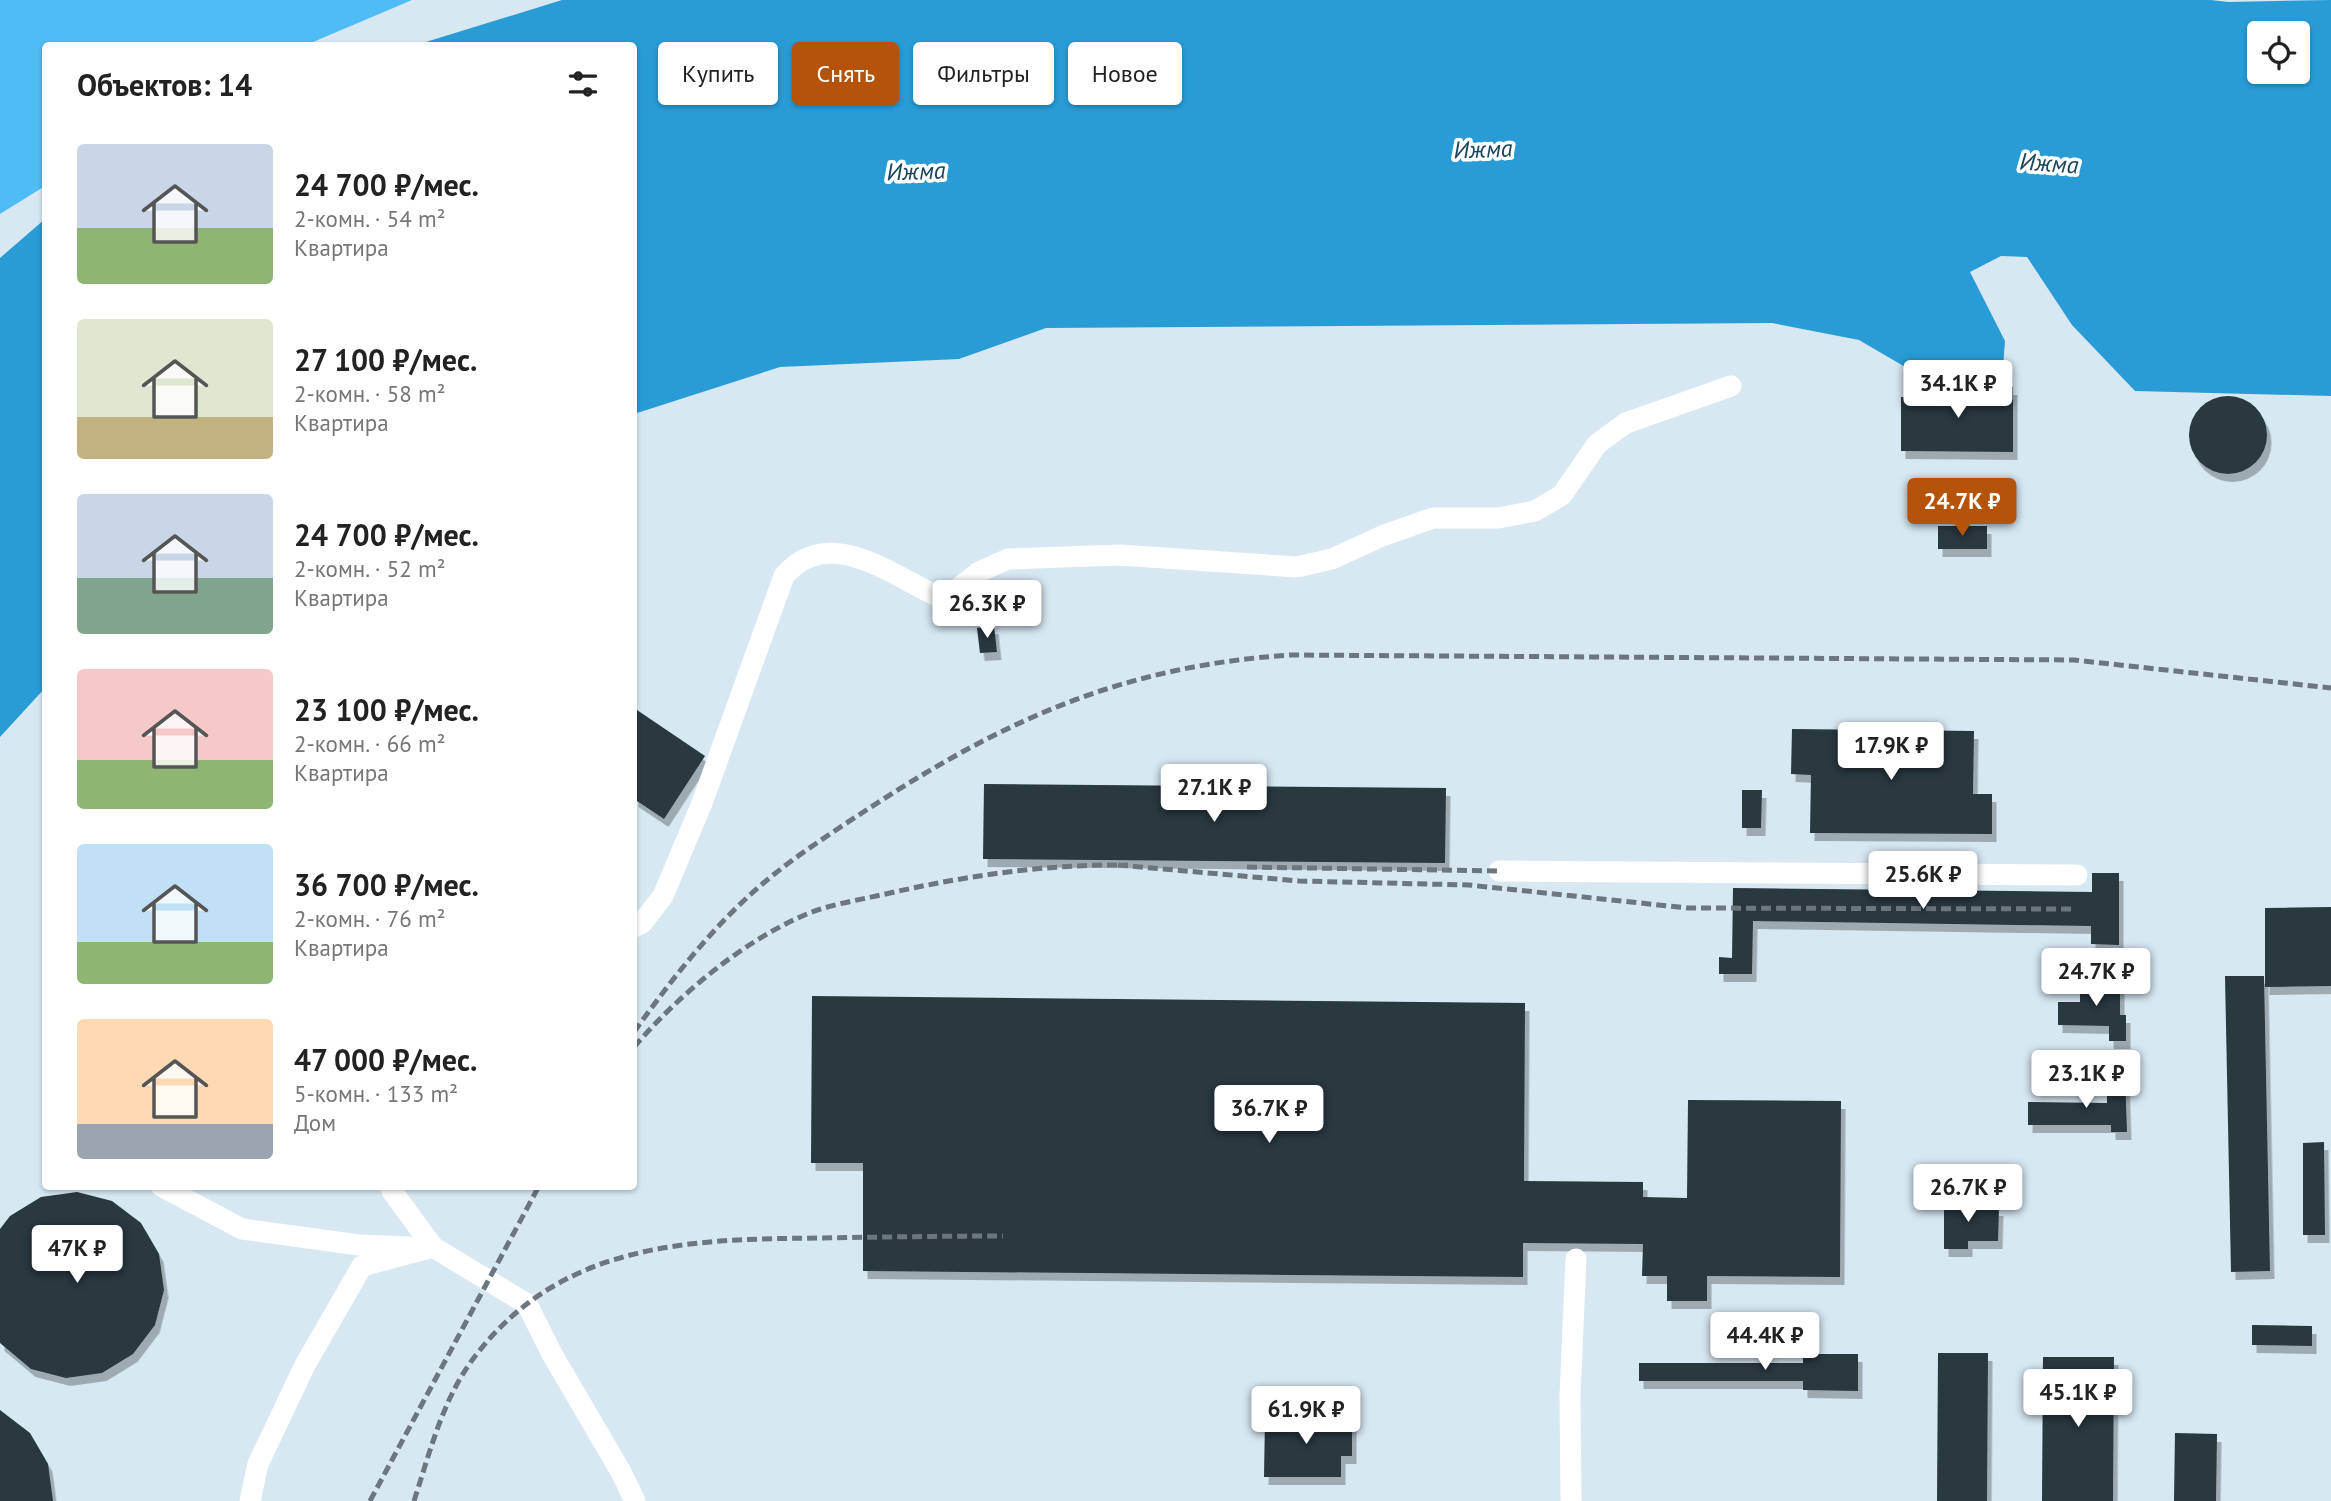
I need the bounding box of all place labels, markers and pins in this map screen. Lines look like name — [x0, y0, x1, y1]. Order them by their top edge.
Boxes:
pin: 34.1K ₽ — [1893, 360, 2023, 420]
pin: 24.7K ₽ — [1897, 478, 2027, 538]
pin: 26.3K ₽ — [922, 580, 1052, 640]
pin: 17.9K ₽ — [1826, 722, 1956, 782]
pin: 27.1K ₽ — [1149, 764, 1279, 824]
pin: 25.6K ₽ — [1858, 852, 1988, 911]
pin: 24.7K ₽ — [2031, 948, 2161, 1008]
pin: 23.1K ₽ — [2021, 1050, 2151, 1110]
pin: 36.7K ₽ — [1204, 1086, 1334, 1145]
pin: 26.7K ₽ — [1903, 1164, 2033, 1224]
pin: 47K ₽ — [28, 1226, 126, 1285]
pin: 44.4K ₽ — [1700, 1312, 1830, 1372]
pin: 45.1K ₽ — [2013, 1370, 2143, 1429]
pin: 61.9K ₽ — [1241, 1386, 1371, 1446]

